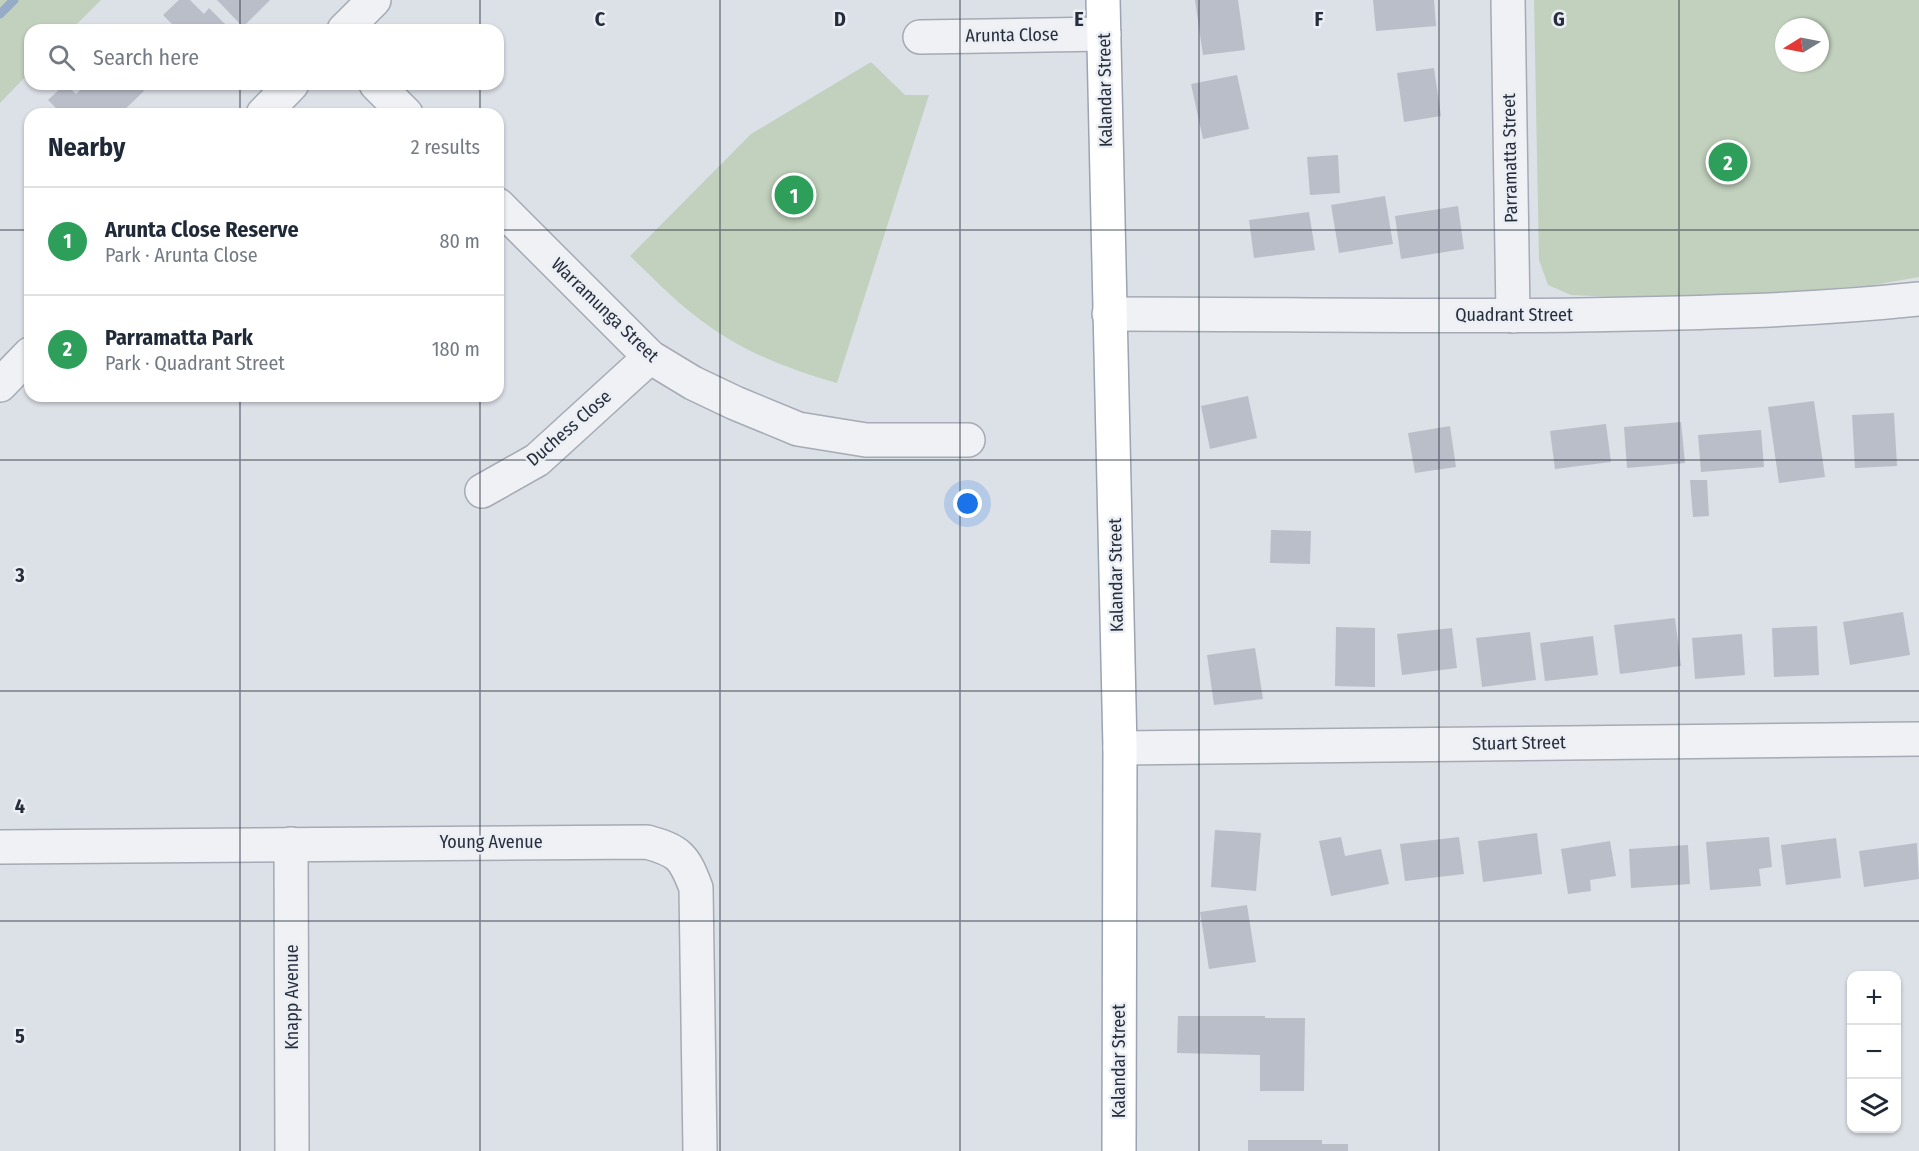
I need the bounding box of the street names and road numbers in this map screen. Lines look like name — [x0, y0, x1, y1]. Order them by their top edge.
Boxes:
street label: Arunta Close — [965, 23, 1059, 47]
street label: Kalandar Street — [1093, 33, 1117, 147]
street label: Parramatta Street — [1498, 93, 1522, 223]
street label: Warramunga Street — [547, 253, 663, 367]
street label: Quadrant Street — [1455, 304, 1573, 326]
street label: Duchess Close — [522, 385, 616, 471]
street label: Kalandar Street — [1104, 518, 1128, 632]
street label: Stuart Street — [1472, 731, 1566, 755]
street label: Young Avenue — [439, 831, 543, 853]
street label: Knapp Avenue — [281, 944, 303, 1050]
street label: Kalandar Street — [1108, 1004, 1130, 1118]

